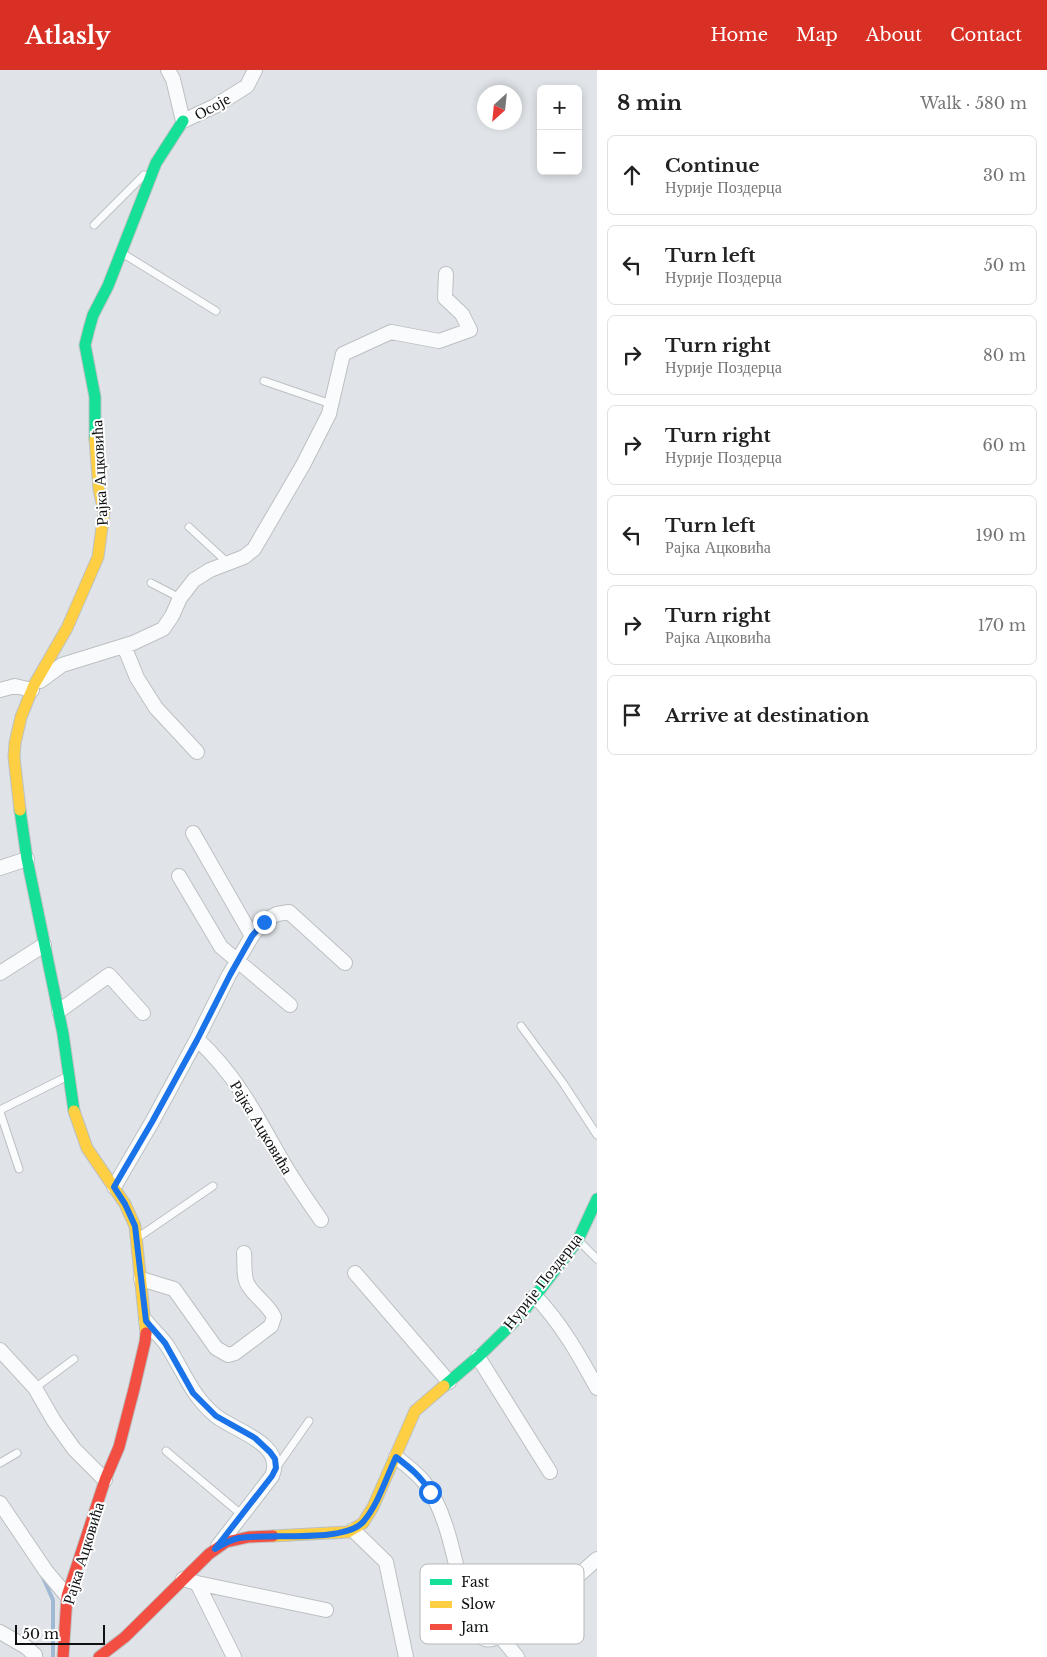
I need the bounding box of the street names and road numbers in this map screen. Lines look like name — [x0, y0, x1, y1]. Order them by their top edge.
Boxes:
street label: Осоје — [190, 88, 234, 124]
street label: Рајка Ацковића — [86, 420, 112, 526]
street label: Рајка Ацковића — [226, 1076, 298, 1178]
street label: Нурије Поздерца — [498, 1229, 586, 1333]
street label: Рајка Ацковића — [58, 1499, 108, 1607]

